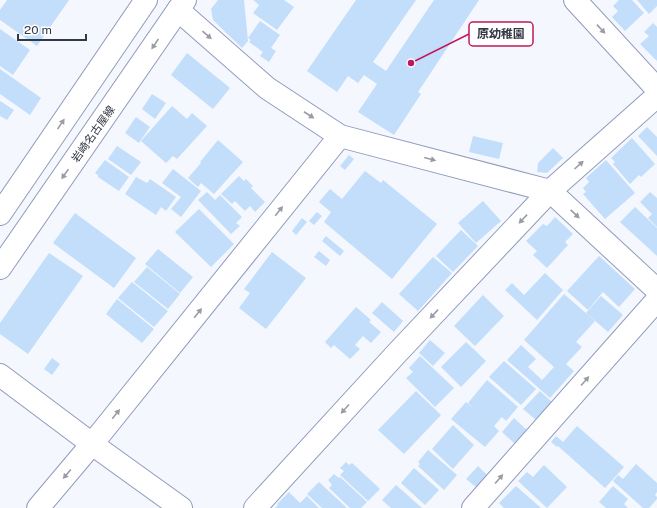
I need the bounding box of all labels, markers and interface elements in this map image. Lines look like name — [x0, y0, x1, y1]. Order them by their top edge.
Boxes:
scale bar — [18, 16, 86, 42]
callout: 原幼稚園 — [469, 22, 533, 46]
text: 20 m — [24, 23, 52, 37]
one-way arrow — [596, 24, 605, 33]
text: 原幼稚園 — [477, 27, 525, 41]
one-way arrow — [202, 31, 212, 40]
one-way arrow — [151, 38, 159, 49]
street label: 岩崎名古屋線 — [69, 104, 117, 164]
one-way arrow — [303, 112, 315, 119]
one-way arrow — [57, 118, 65, 129]
one-way arrow — [424, 157, 436, 163]
one-way arrow — [574, 161, 585, 170]
one-way arrow — [61, 169, 69, 179]
one-way arrow — [275, 206, 284, 217]
one-way arrow — [570, 209, 580, 219]
one-way arrow — [519, 214, 528, 224]
one-way arrow — [193, 307, 202, 318]
one-way arrow — [429, 309, 439, 319]
one-way arrow — [580, 376, 589, 387]
one-way arrow — [341, 404, 350, 414]
one-way arrow — [112, 408, 121, 419]
one-way arrow — [62, 469, 71, 479]
one-way arrow — [494, 474, 503, 484]

